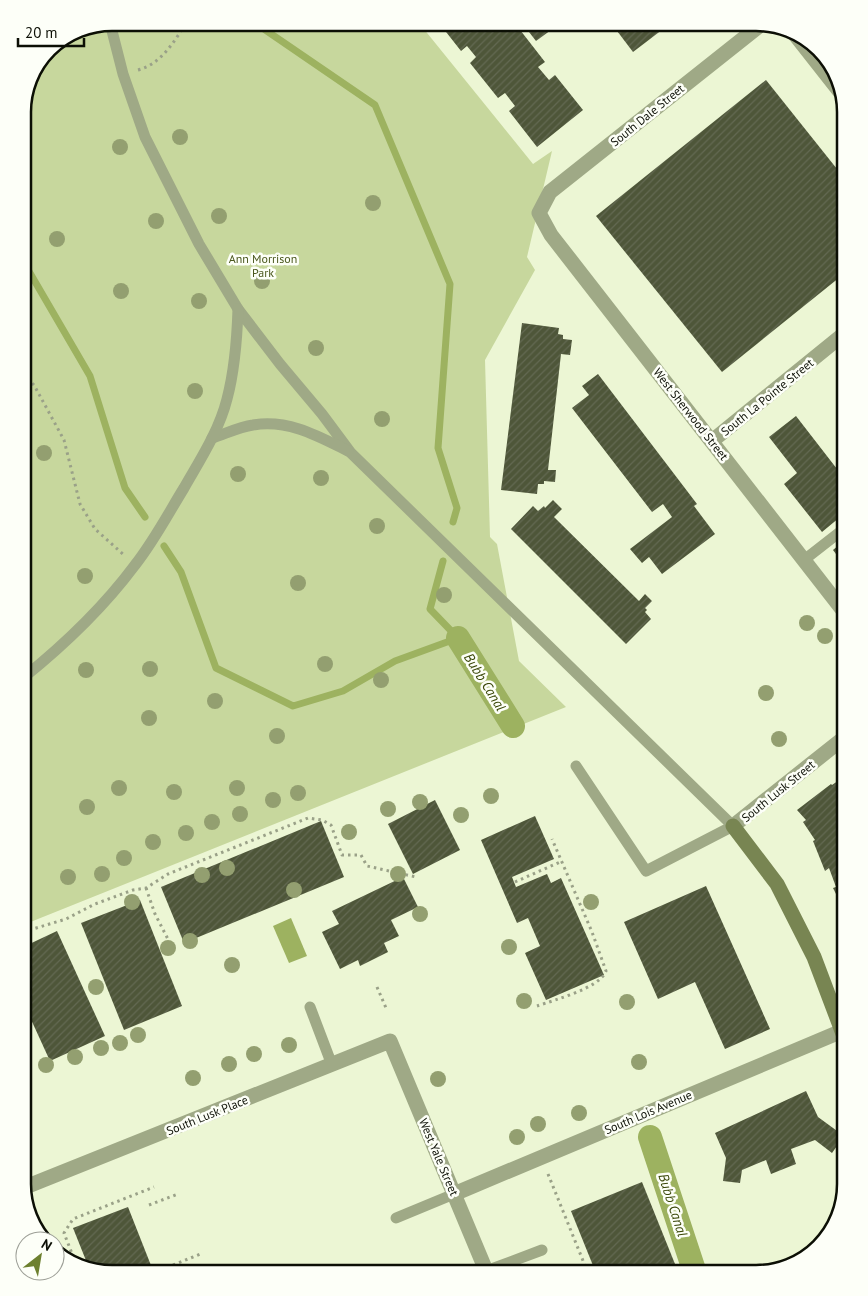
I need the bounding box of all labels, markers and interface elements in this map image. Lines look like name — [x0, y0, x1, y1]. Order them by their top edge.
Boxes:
scale bar — [18, 15, 84, 47]
text: 20 m — [25, 23, 58, 42]
street label: South Dale Street — [607, 81, 687, 149]
park label: Ann Morrison Park — [229, 251, 297, 280]
street label: South La Pointe Street — [718, 355, 816, 439]
street label: West Sherwood Street — [650, 365, 732, 463]
water label: Bubb Canal — [460, 650, 510, 715]
street label: South Lusk Street — [738, 757, 818, 825]
street label: South Lois Avenue — [602, 1087, 694, 1137]
street label: South Lusk Place — [164, 1092, 250, 1138]
street label: West Yale Street — [416, 1116, 462, 1198]
water label: Bubb Canal — [654, 1171, 692, 1239]
north arrow — [15, 1231, 65, 1281]
text: N — [38, 1235, 55, 1255]

